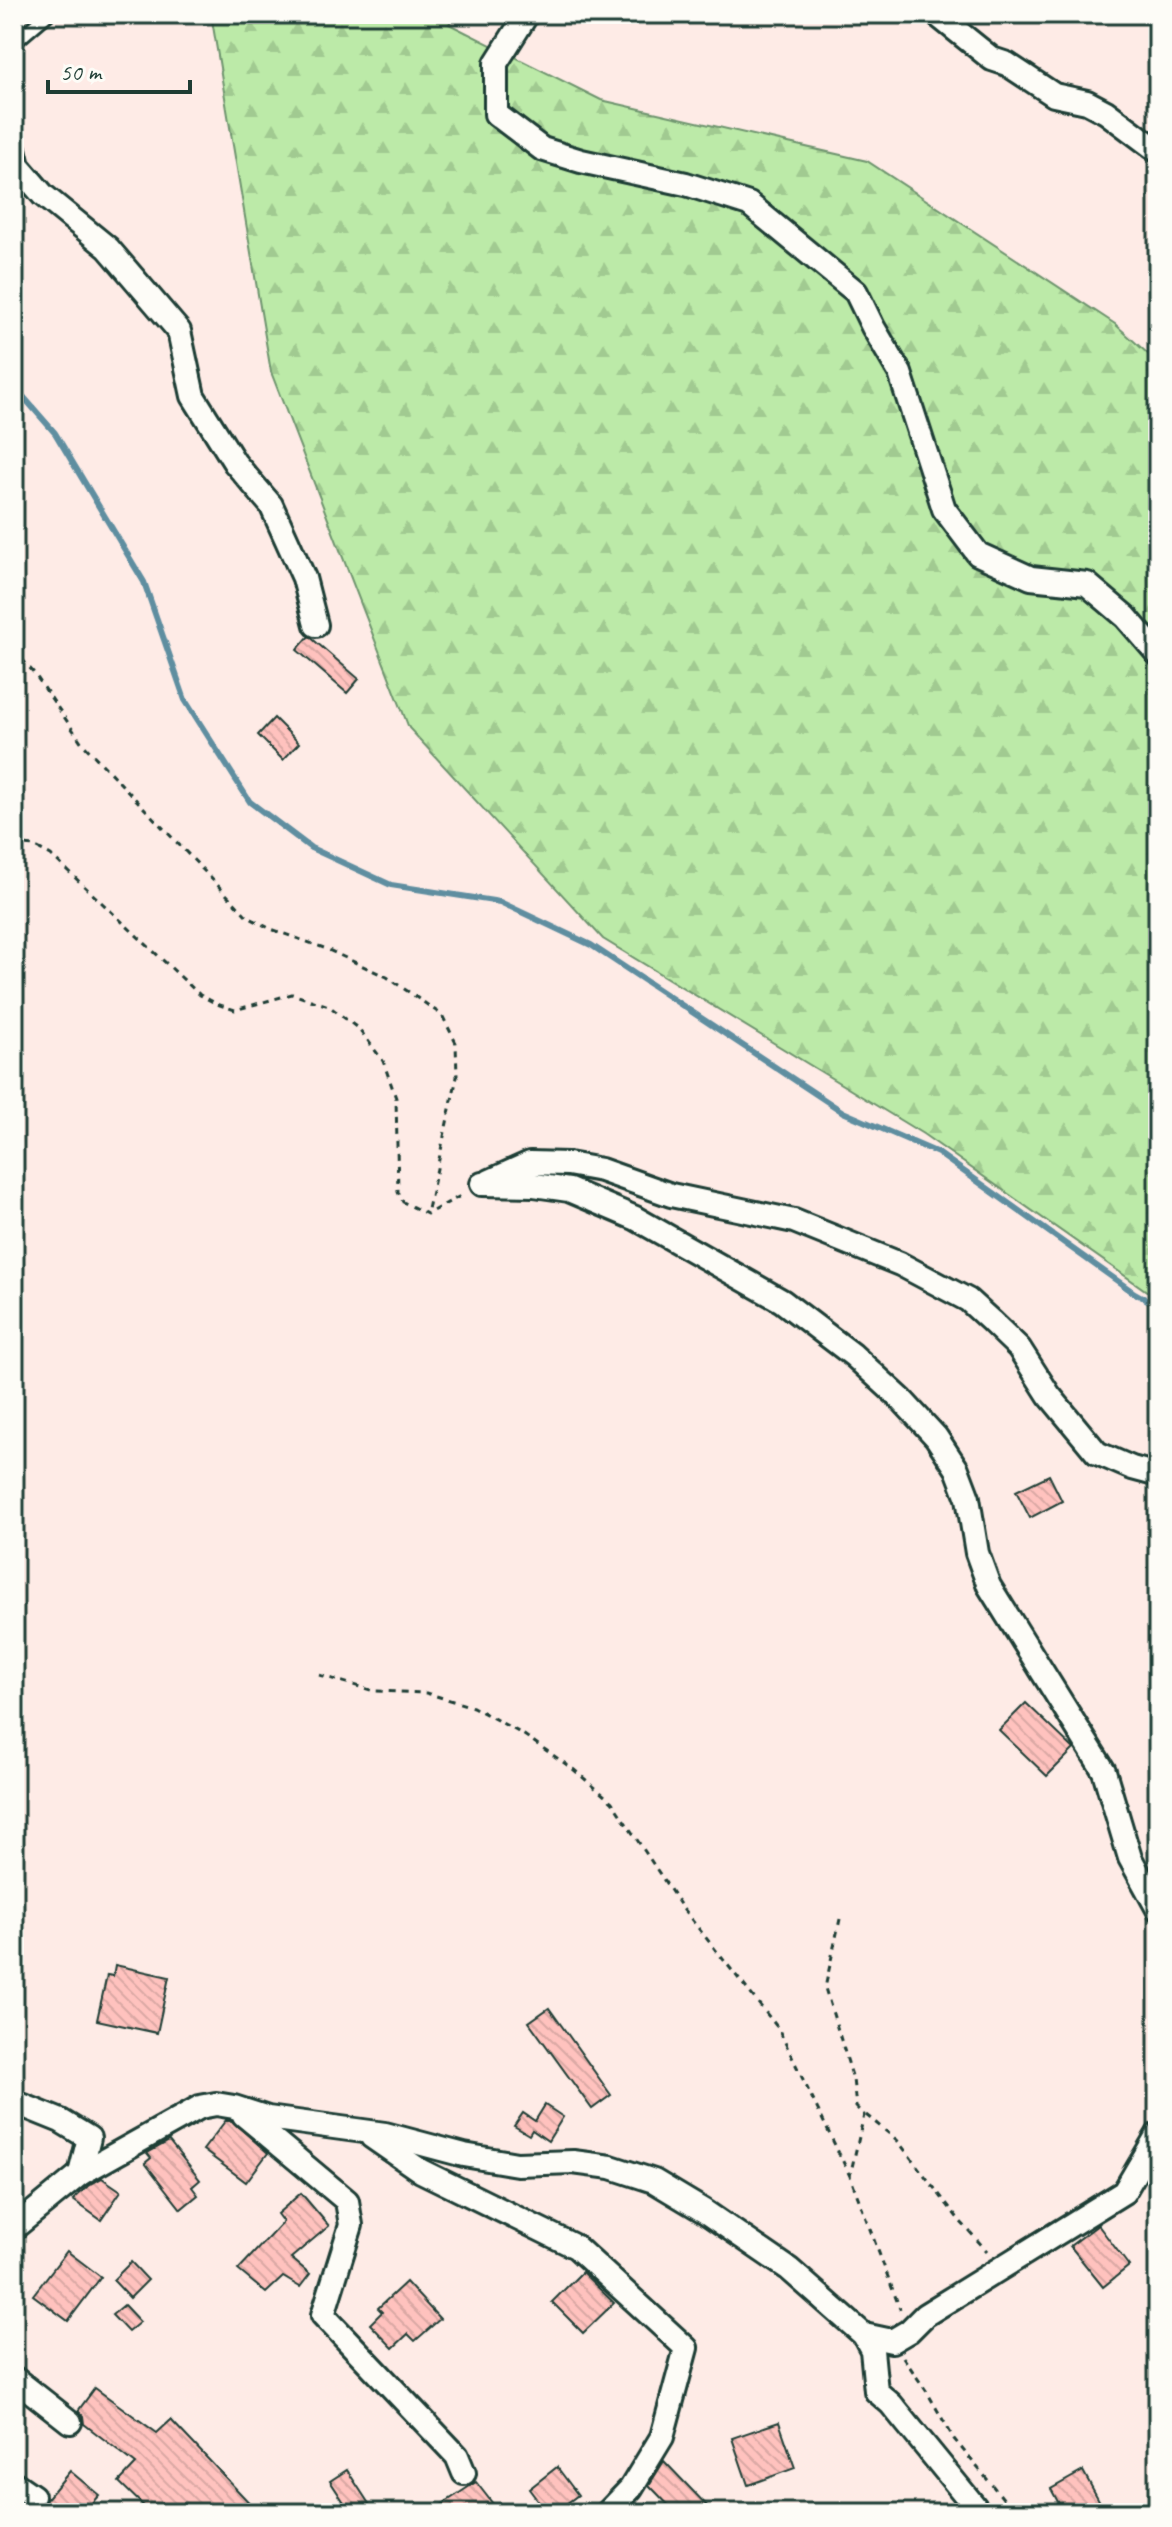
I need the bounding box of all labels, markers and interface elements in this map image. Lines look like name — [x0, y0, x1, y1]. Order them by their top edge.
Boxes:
scale bar — [48, 44, 190, 94]
text: 50 m — [60, 57, 103, 87]

